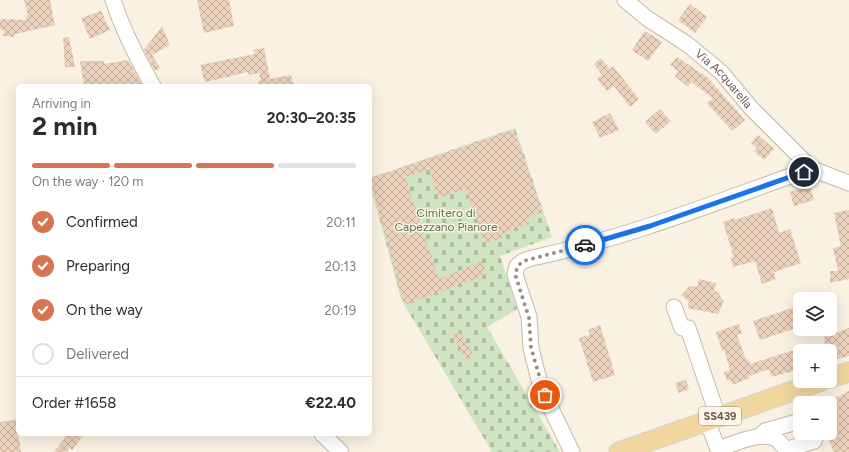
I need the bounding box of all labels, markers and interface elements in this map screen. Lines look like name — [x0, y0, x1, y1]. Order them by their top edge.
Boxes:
street label: Via Acquarella — [692, 47, 755, 111]
text: Arriving in — [32, 96, 91, 111]
text: 20:30–20:35 — [267, 109, 356, 127]
text: 2 min — [32, 110, 98, 142]
pin — [787, 155, 821, 189]
icon: home — [793, 161, 815, 183]
text: On the way · 120 m — [32, 174, 143, 189]
park label: Cimitero di Capezzano Pianore — [394, 206, 498, 234]
icon: check — [32, 211, 54, 233]
text: Confirmed — [66, 213, 138, 231]
text: 20:11 — [326, 215, 356, 230]
courier — [565, 225, 605, 265]
icon: car — [574, 234, 596, 256]
icon: check — [32, 255, 54, 277]
text: Preparing — [66, 257, 130, 275]
text: 20:13 — [325, 259, 356, 274]
map controls — [793, 292, 837, 440]
button: layers — [793, 292, 837, 336]
icon: check — [32, 299, 54, 321]
text: On the way — [66, 301, 143, 319]
text: 20:19 — [324, 303, 356, 318]
button: + — [793, 344, 837, 388]
text: Delivered — [66, 345, 129, 363]
pin — [528, 378, 562, 412]
icon: bag — [534, 384, 556, 406]
text: Order #1658 — [32, 394, 116, 412]
text: €22.40 — [305, 394, 356, 412]
button: − — [793, 396, 837, 440]
road number: SS439 — [699, 407, 741, 425]

